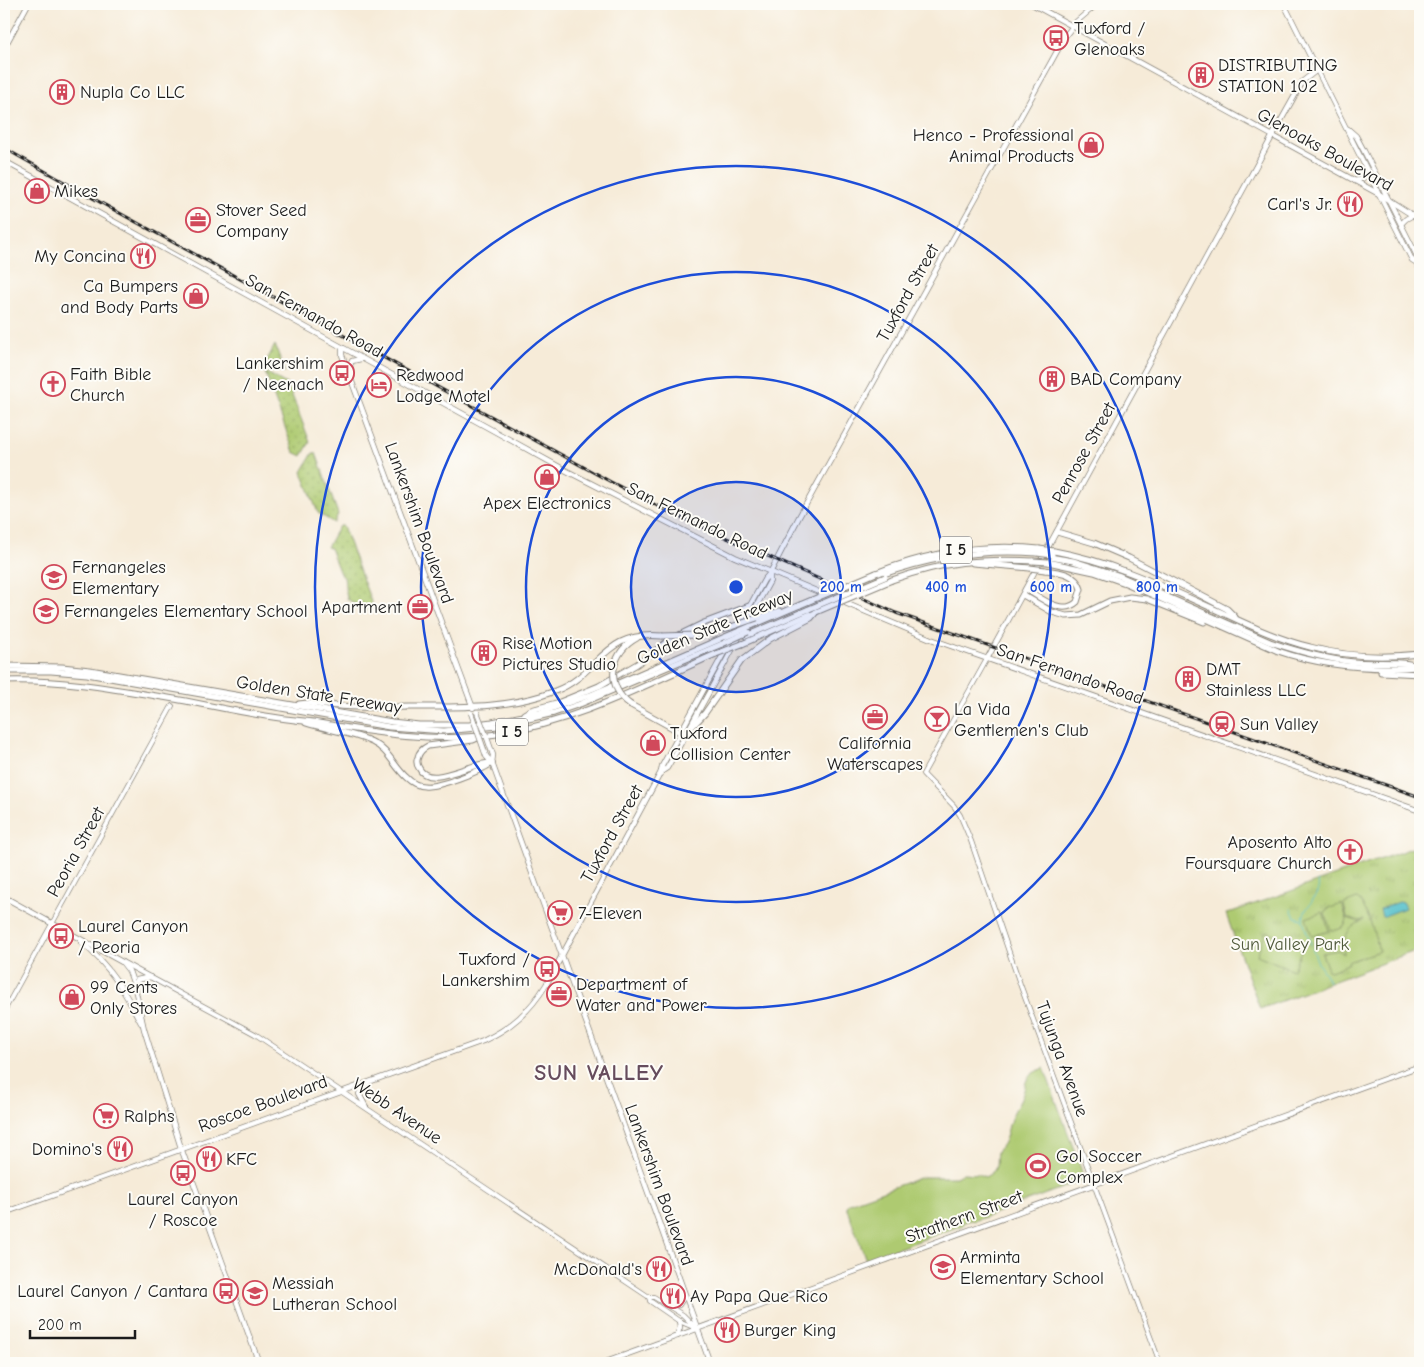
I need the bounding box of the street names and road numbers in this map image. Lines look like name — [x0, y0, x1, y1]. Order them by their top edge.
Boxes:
street label: Glenoaks Boulevard — [1253, 104, 1397, 196]
street label: Tuxford Street — [873, 240, 944, 346]
street label: San Fernando Road — [242, 270, 386, 362]
street label: Penrose Street — [1048, 398, 1121, 507]
street label: Lankershim Boulevard — [380, 440, 458, 606]
street label: San Fernando Road — [623, 478, 771, 564]
road number: I 5 — [940, 536, 972, 564]
street label: Golden State Freeway — [634, 584, 797, 669]
street label: San Fernando Road — [994, 639, 1146, 709]
street label: Golden State Freeway — [235, 672, 404, 719]
road number: I 5 — [496, 719, 528, 746]
street label: Tuxford Street — [577, 781, 648, 887]
street label: Peoria Street — [43, 803, 110, 901]
street label: Tujunga Avenue — [1031, 998, 1093, 1120]
street label: Roscoe Boulevard — [196, 1071, 330, 1137]
street label: Webb Avenue — [348, 1073, 446, 1149]
street label: Lankershim Boulevard — [620, 1102, 698, 1268]
street label: Strathern Street — [903, 1186, 1026, 1248]

